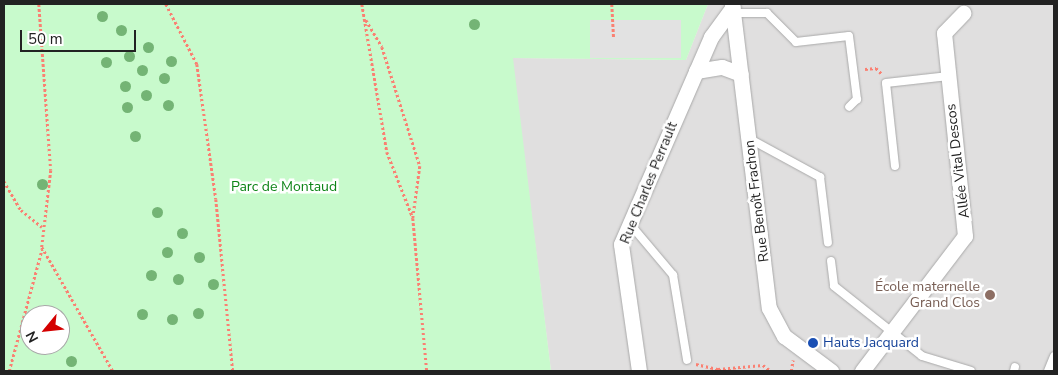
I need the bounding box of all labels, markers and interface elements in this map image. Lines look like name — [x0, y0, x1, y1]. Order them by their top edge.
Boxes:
scale bar — [22, 20, 139, 52]
text: 50 m — [28, 29, 63, 49]
street label: Allée Vital Descos — [943, 103, 973, 219]
street label: Rue Charles Perrault — [617, 120, 681, 246]
street label: Rue Benoît Frachon — [741, 139, 773, 263]
park label: Parc de Montaud — [231, 179, 337, 195]
place label: École maternelle Grand Clos — [875, 279, 980, 312]
marker: École maternelle Grand Clos — [984, 289, 996, 301]
north arrow — [20, 305, 70, 355]
text: N — [21, 328, 43, 346]
place label: Hauts Jacquard — [823, 335, 919, 351]
marker: Hauts Jacquard — [807, 337, 819, 349]

